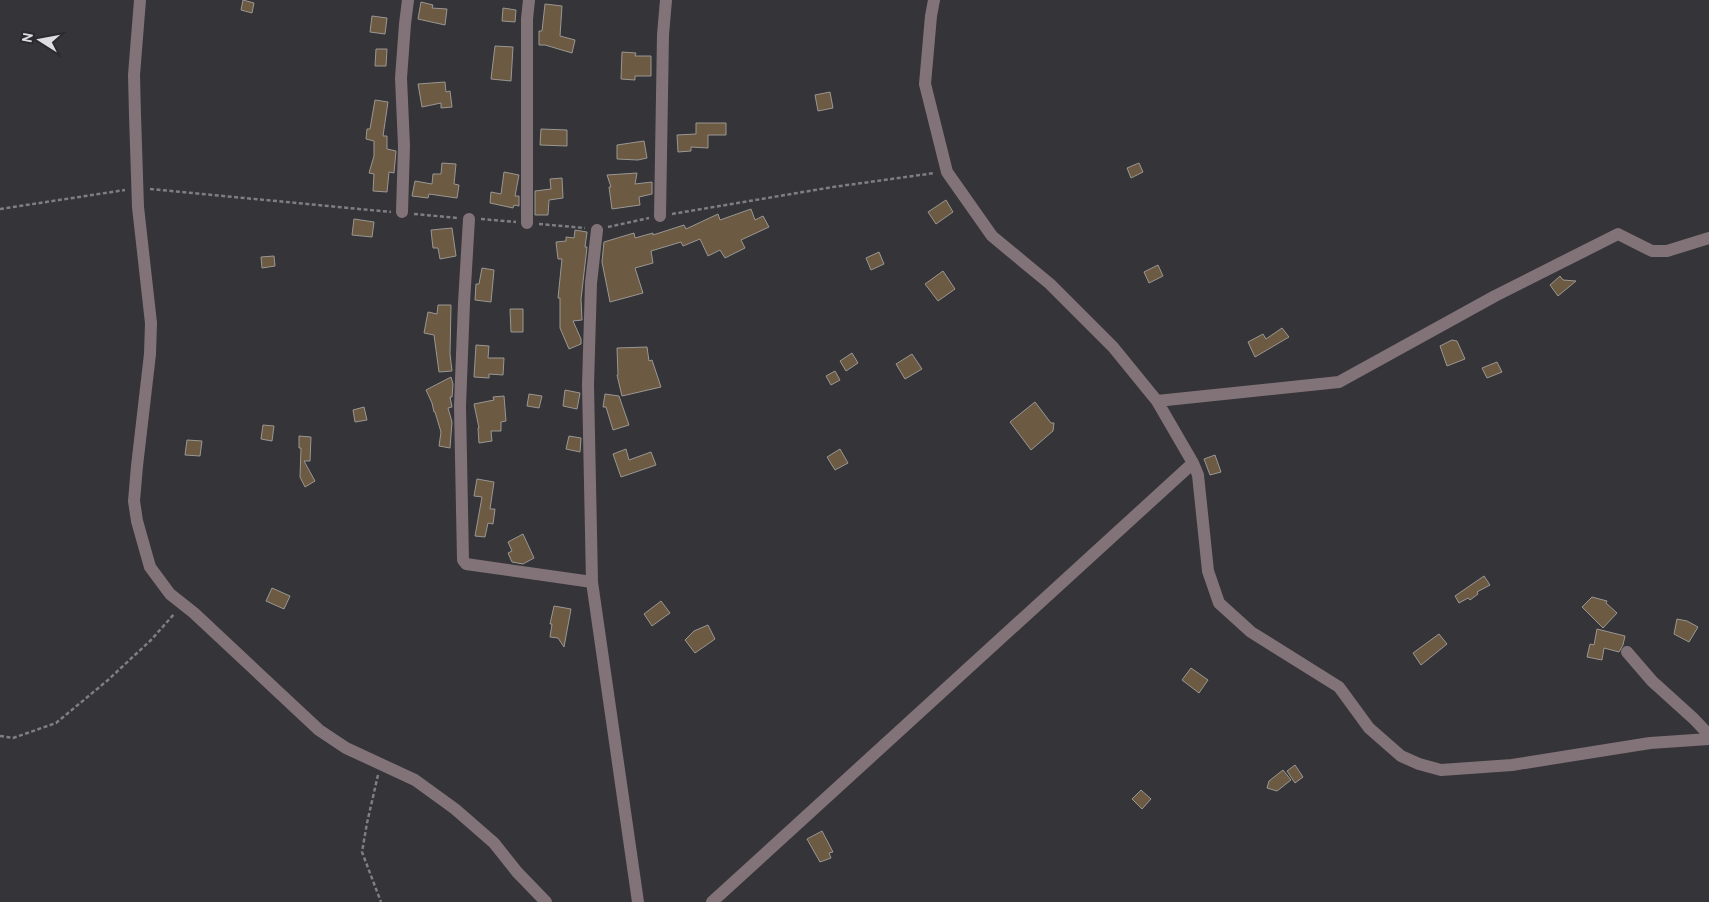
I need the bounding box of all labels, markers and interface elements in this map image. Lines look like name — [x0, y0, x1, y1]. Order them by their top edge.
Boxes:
north arrow — [15, 15, 65, 65]
text: N — [19, 31, 38, 44]

